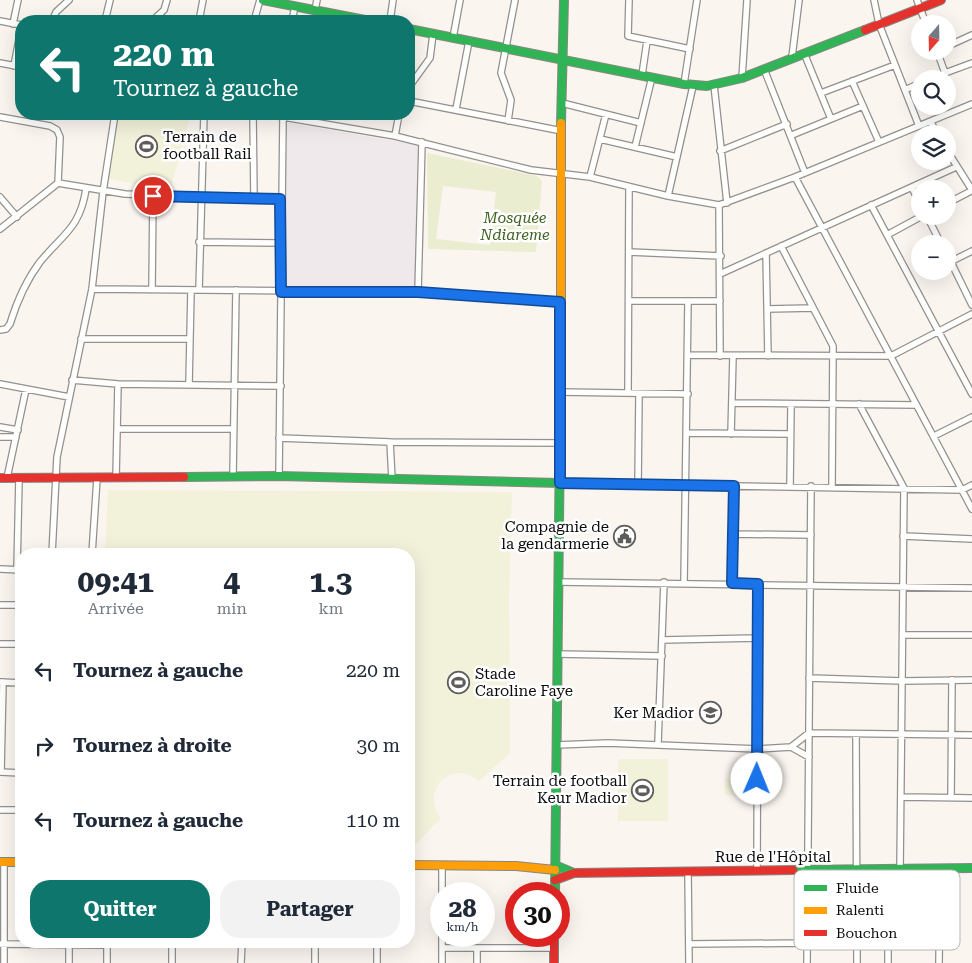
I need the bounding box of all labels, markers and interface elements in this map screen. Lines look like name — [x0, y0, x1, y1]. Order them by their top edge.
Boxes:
north arrow — [911, 15, 956, 60]
map controls — [911, 15, 956, 280]
text: 220 m — [113, 34, 214, 75]
icon: left — [30, 35, 95, 100]
button: search — [911, 70, 956, 115]
text: Tournez à gauche — [113, 76, 298, 101]
button: layers — [911, 125, 956, 170]
place label: Terrain de football Rail — [163, 128, 252, 163]
sports icon: Terrain de football Rail — [135, 134, 159, 158]
pin — [132, 175, 174, 217]
button: + — [911, 180, 956, 225]
icon: arrive — [139, 182, 167, 210]
park label: Mosquée Ndiareme — [479, 209, 550, 244]
button: − — [911, 235, 956, 280]
place label: Compagnie de la gendarmerie — [501, 518, 609, 553]
public building icon: Compagnie de la gendarmerie — [613, 524, 637, 548]
text: 09:41 — [78, 564, 154, 599]
text: 4 — [223, 564, 240, 599]
text: 1.3 — [309, 564, 352, 599]
text: Arrivée — [88, 599, 144, 618]
text: min — [217, 599, 247, 618]
text: km — [319, 599, 343, 618]
icon: left — [30, 657, 58, 685]
text: Tournez à gauche — [73, 659, 243, 682]
text: 220 m — [346, 659, 400, 682]
place label: Stade Caroline Faye — [475, 665, 573, 700]
sports icon: Stade Caroline Faye — [447, 671, 471, 695]
school or university icon: Ker Madior — [698, 701, 722, 725]
place label: Ker Madior — [613, 704, 694, 722]
icon: right — [30, 732, 58, 760]
text: Tournez à droite — [73, 734, 232, 757]
text: 30 m — [357, 734, 400, 757]
position arrow — [730, 752, 782, 804]
place label: Terrain de football Keur Madior — [493, 772, 627, 807]
sports icon: Terrain de football Keur Madior — [631, 778, 655, 802]
icon: left — [30, 807, 58, 835]
text: Tournez à gauche — [73, 809, 243, 832]
text: 110 m — [346, 809, 400, 832]
street label: Rue de l'Hôpital — [715, 848, 831, 866]
legend — [794, 870, 960, 950]
button: Quitter — [30, 880, 210, 938]
button: Partager — [220, 880, 400, 938]
text: Fluide — [836, 880, 879, 896]
speed limit sign: 30 — [505, 882, 570, 947]
text: 28 — [448, 894, 477, 923]
text: Ralenti — [836, 902, 884, 918]
text: km/h — [446, 920, 479, 934]
text: Bouchon — [836, 925, 897, 941]

